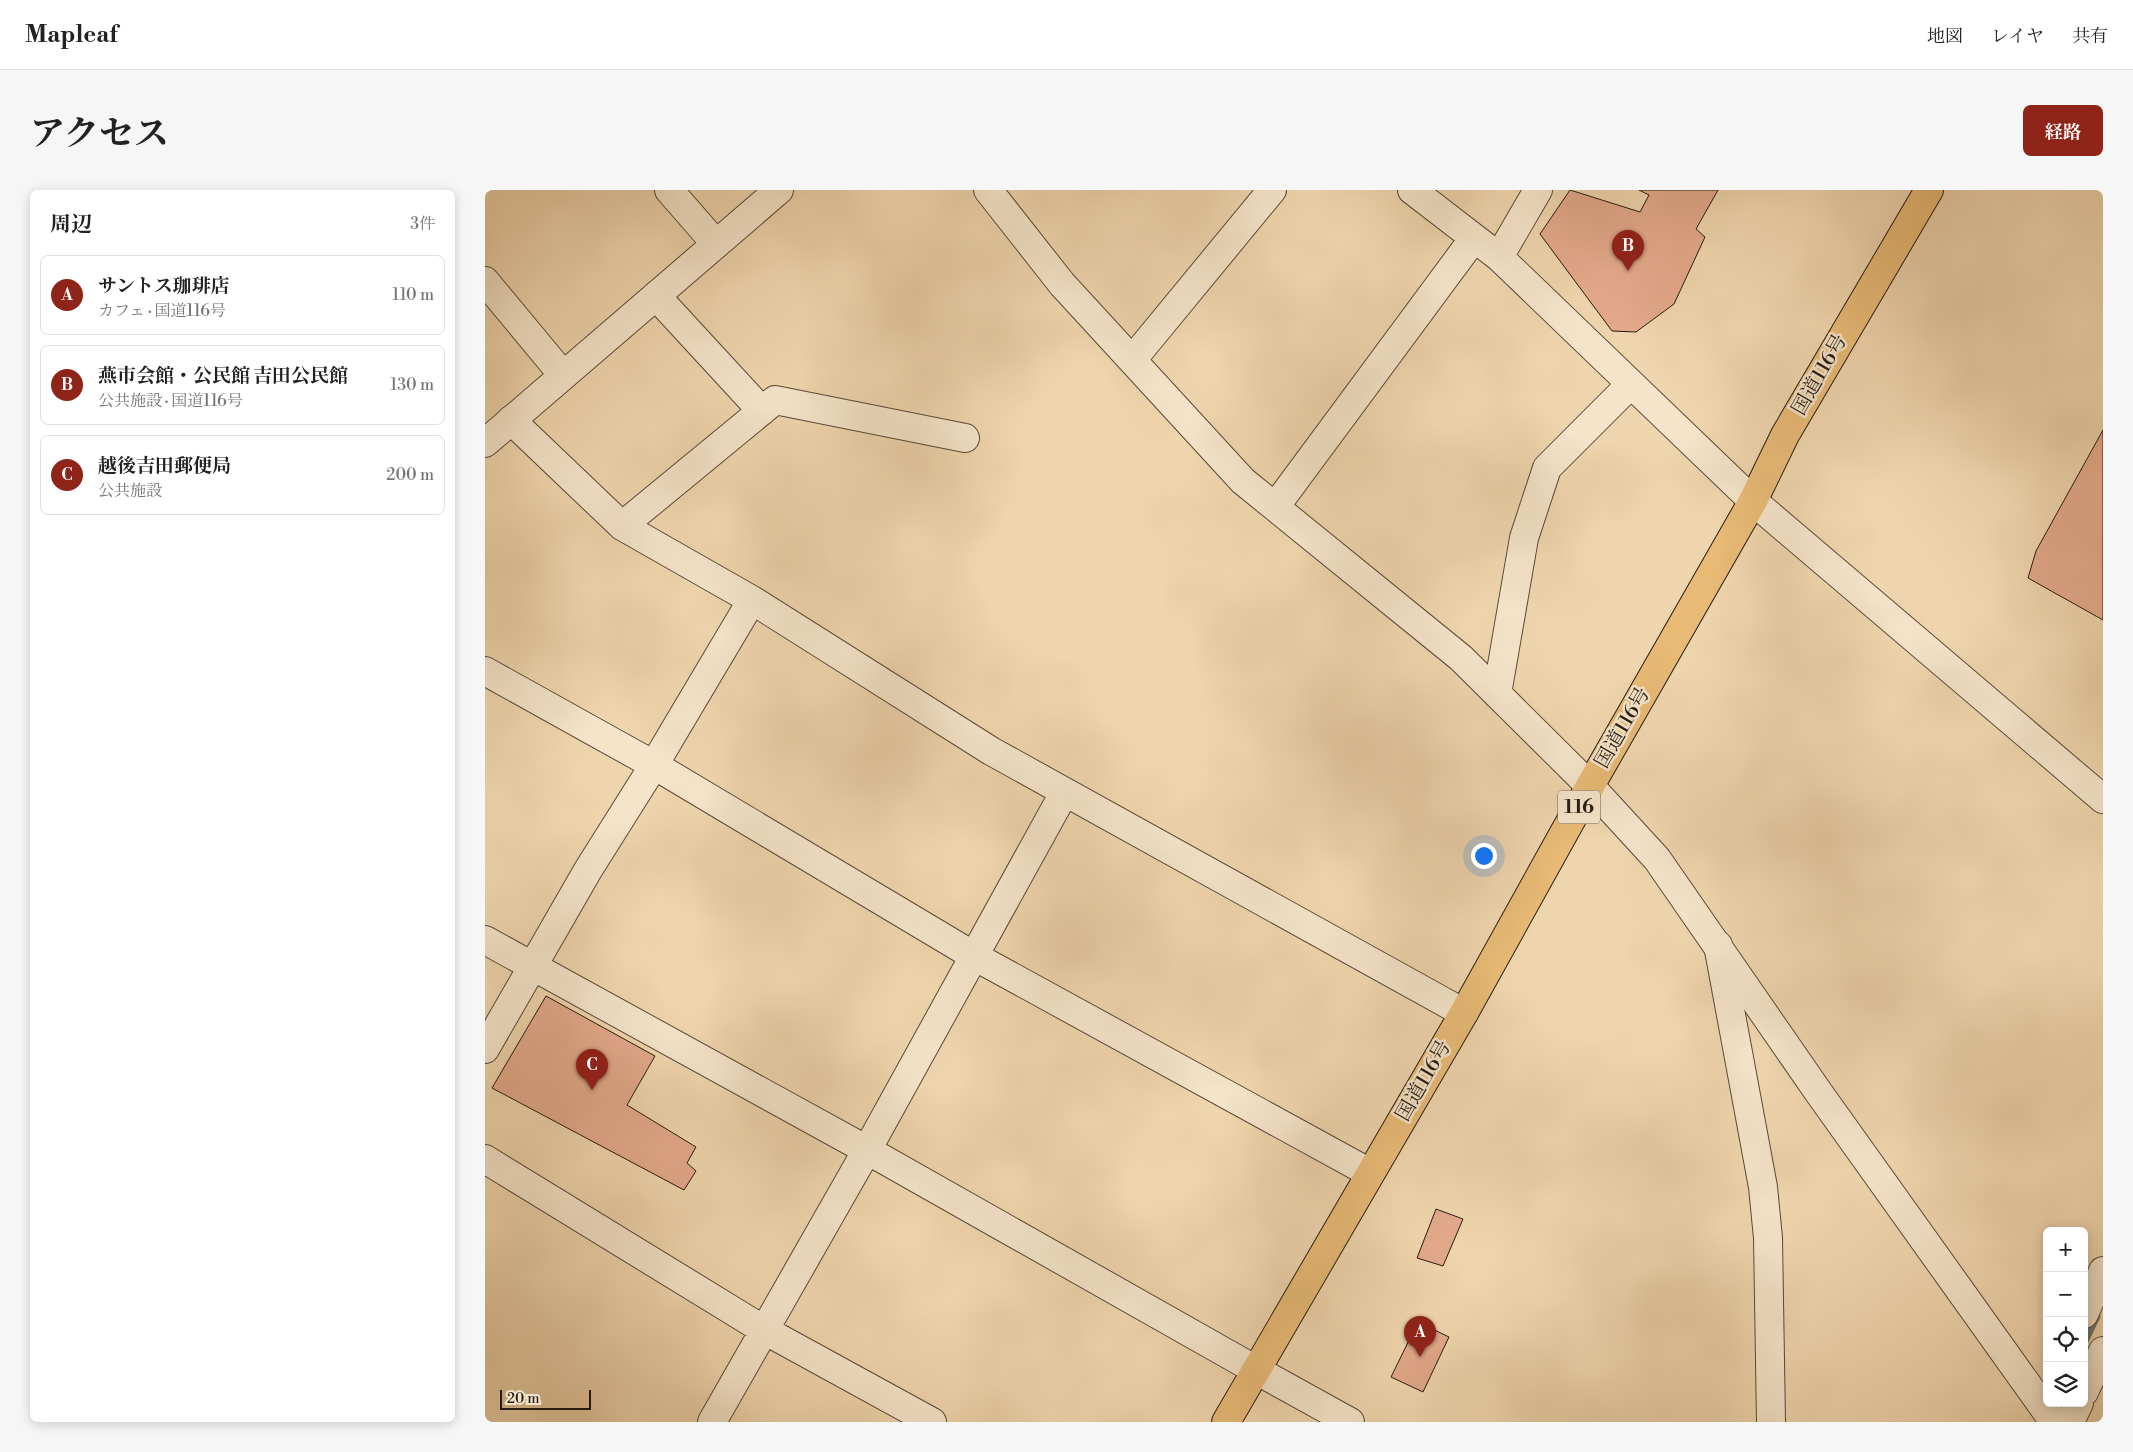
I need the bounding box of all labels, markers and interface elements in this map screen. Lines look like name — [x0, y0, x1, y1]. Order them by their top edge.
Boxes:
text: Mapleaf — [25, 20, 118, 50]
text: 地図 — [1927, 25, 1963, 48]
text: レイヤ — [1991, 25, 2044, 48]
text: 共有 — [2072, 25, 2108, 48]
button: 経路 — [2023, 105, 2103, 156]
text: アクセス — [30, 113, 169, 156]
text: 周辺 — [50, 212, 92, 238]
text: 3件 — [410, 214, 435, 234]
pin: B — [1612, 230, 1644, 271]
text: サントス珈琲店 — [98, 274, 230, 298]
text: A — [61, 285, 73, 305]
text: 110 m — [392, 285, 434, 305]
text: カフェ · 国道116号 — [98, 301, 226, 321]
street label: 国道116号 — [1787, 330, 1853, 420]
text: 燕市会館・公民館 吉田公民館 — [98, 364, 348, 388]
text: B — [61, 375, 73, 395]
text: 130 m — [390, 375, 434, 395]
text: 公共施設 · 国道116号 — [98, 391, 243, 411]
text: 越後吉田郵便局 — [98, 454, 231, 478]
text: C — [61, 465, 73, 485]
text: 200 m — [386, 465, 434, 485]
text: 公共施設 — [98, 481, 162, 501]
street label: 国道116号 — [1590, 683, 1656, 773]
road number: 116 — [1558, 790, 1600, 824]
your location — [1471, 843, 1497, 869]
street label: 国道116号 — [1391, 1036, 1457, 1126]
pin: C — [576, 1049, 608, 1090]
map controls — [2043, 1227, 2088, 1407]
button: + — [2043, 1227, 2088, 1272]
button: − — [2043, 1272, 2088, 1317]
pin: A — [1404, 1316, 1436, 1357]
button: locate — [2043, 1317, 2088, 1362]
button: layers — [2043, 1362, 2088, 1407]
scale bar — [500, 1387, 591, 1410]
text: 20 m — [507, 1390, 539, 1408]

